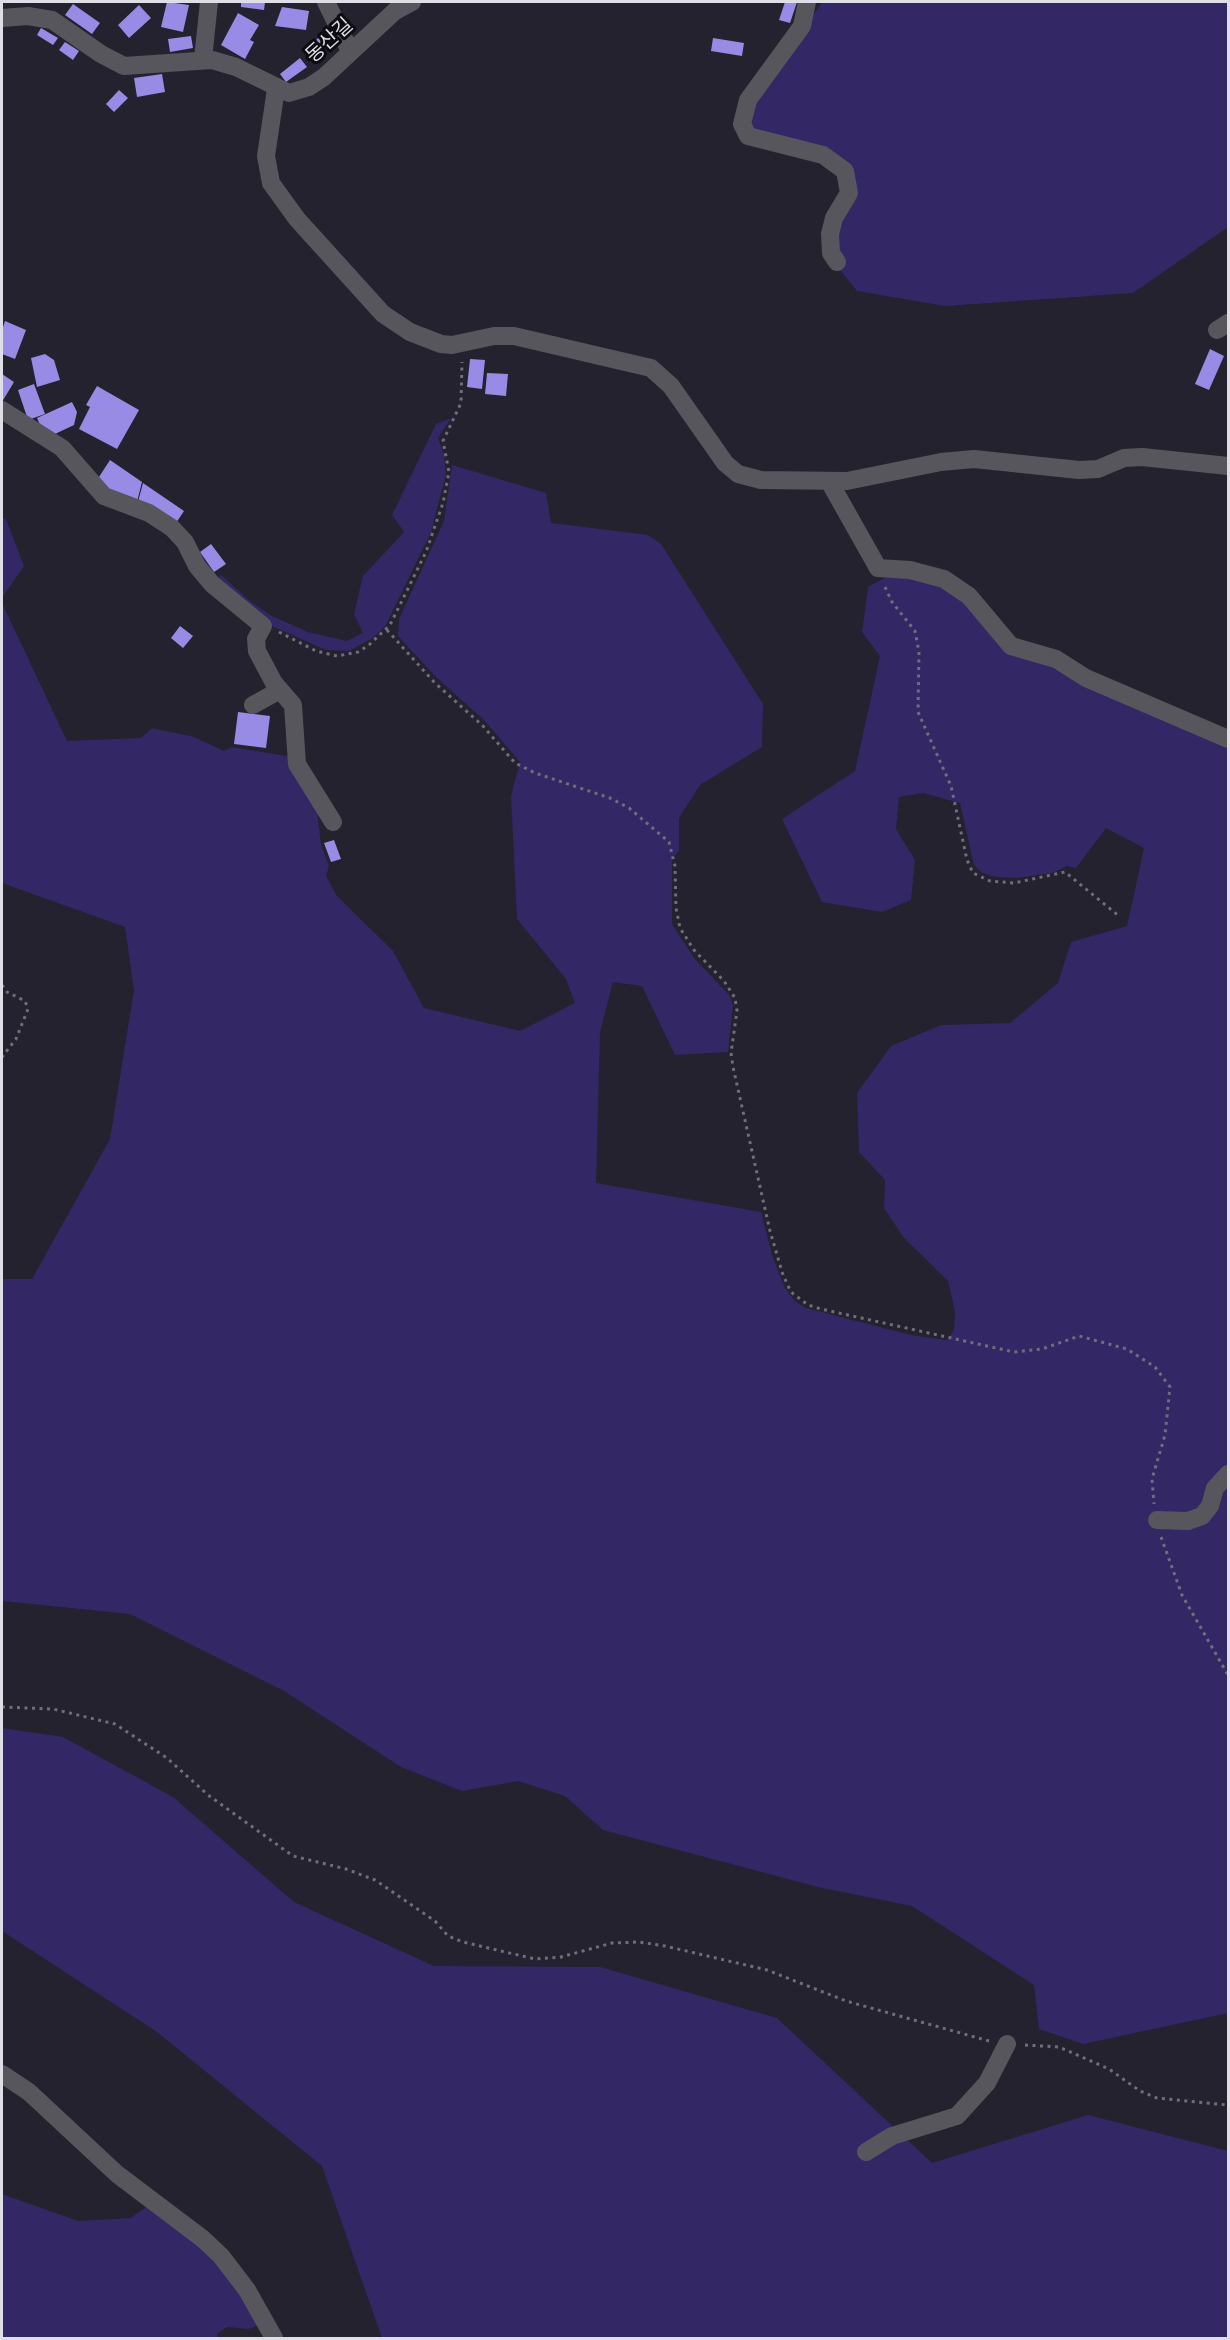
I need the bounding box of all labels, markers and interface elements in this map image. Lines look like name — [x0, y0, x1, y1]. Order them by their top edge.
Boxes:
street label: 동산길 — [300, 13, 358, 67]

